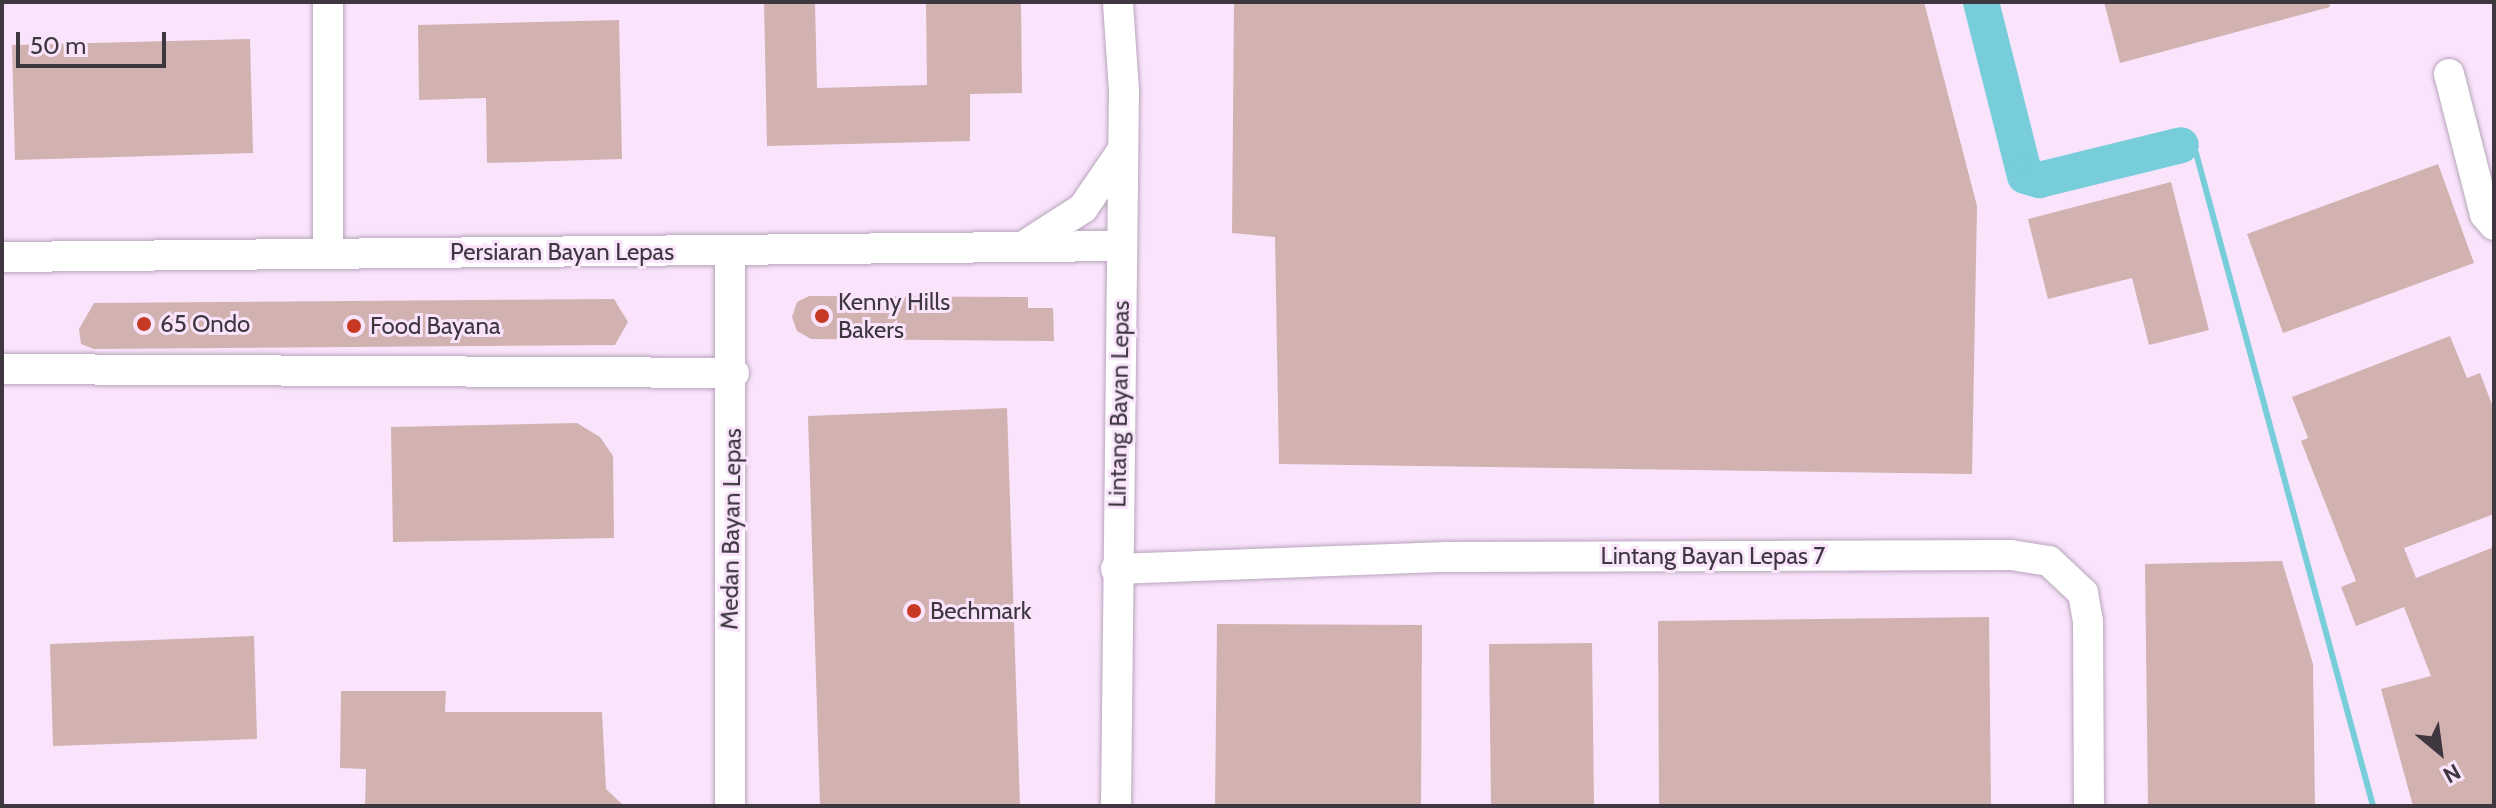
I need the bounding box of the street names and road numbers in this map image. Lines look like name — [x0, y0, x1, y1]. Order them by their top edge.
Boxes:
street label: Persiaran Bayan Lepas — [450, 238, 674, 266]
street label: Lintang Bayan Lepas — [1103, 300, 1135, 508]
street label: Medan Bayan Lepas — [715, 428, 747, 630]
street label: Lintang Bayan Lepas 7 — [1601, 542, 1825, 570]

